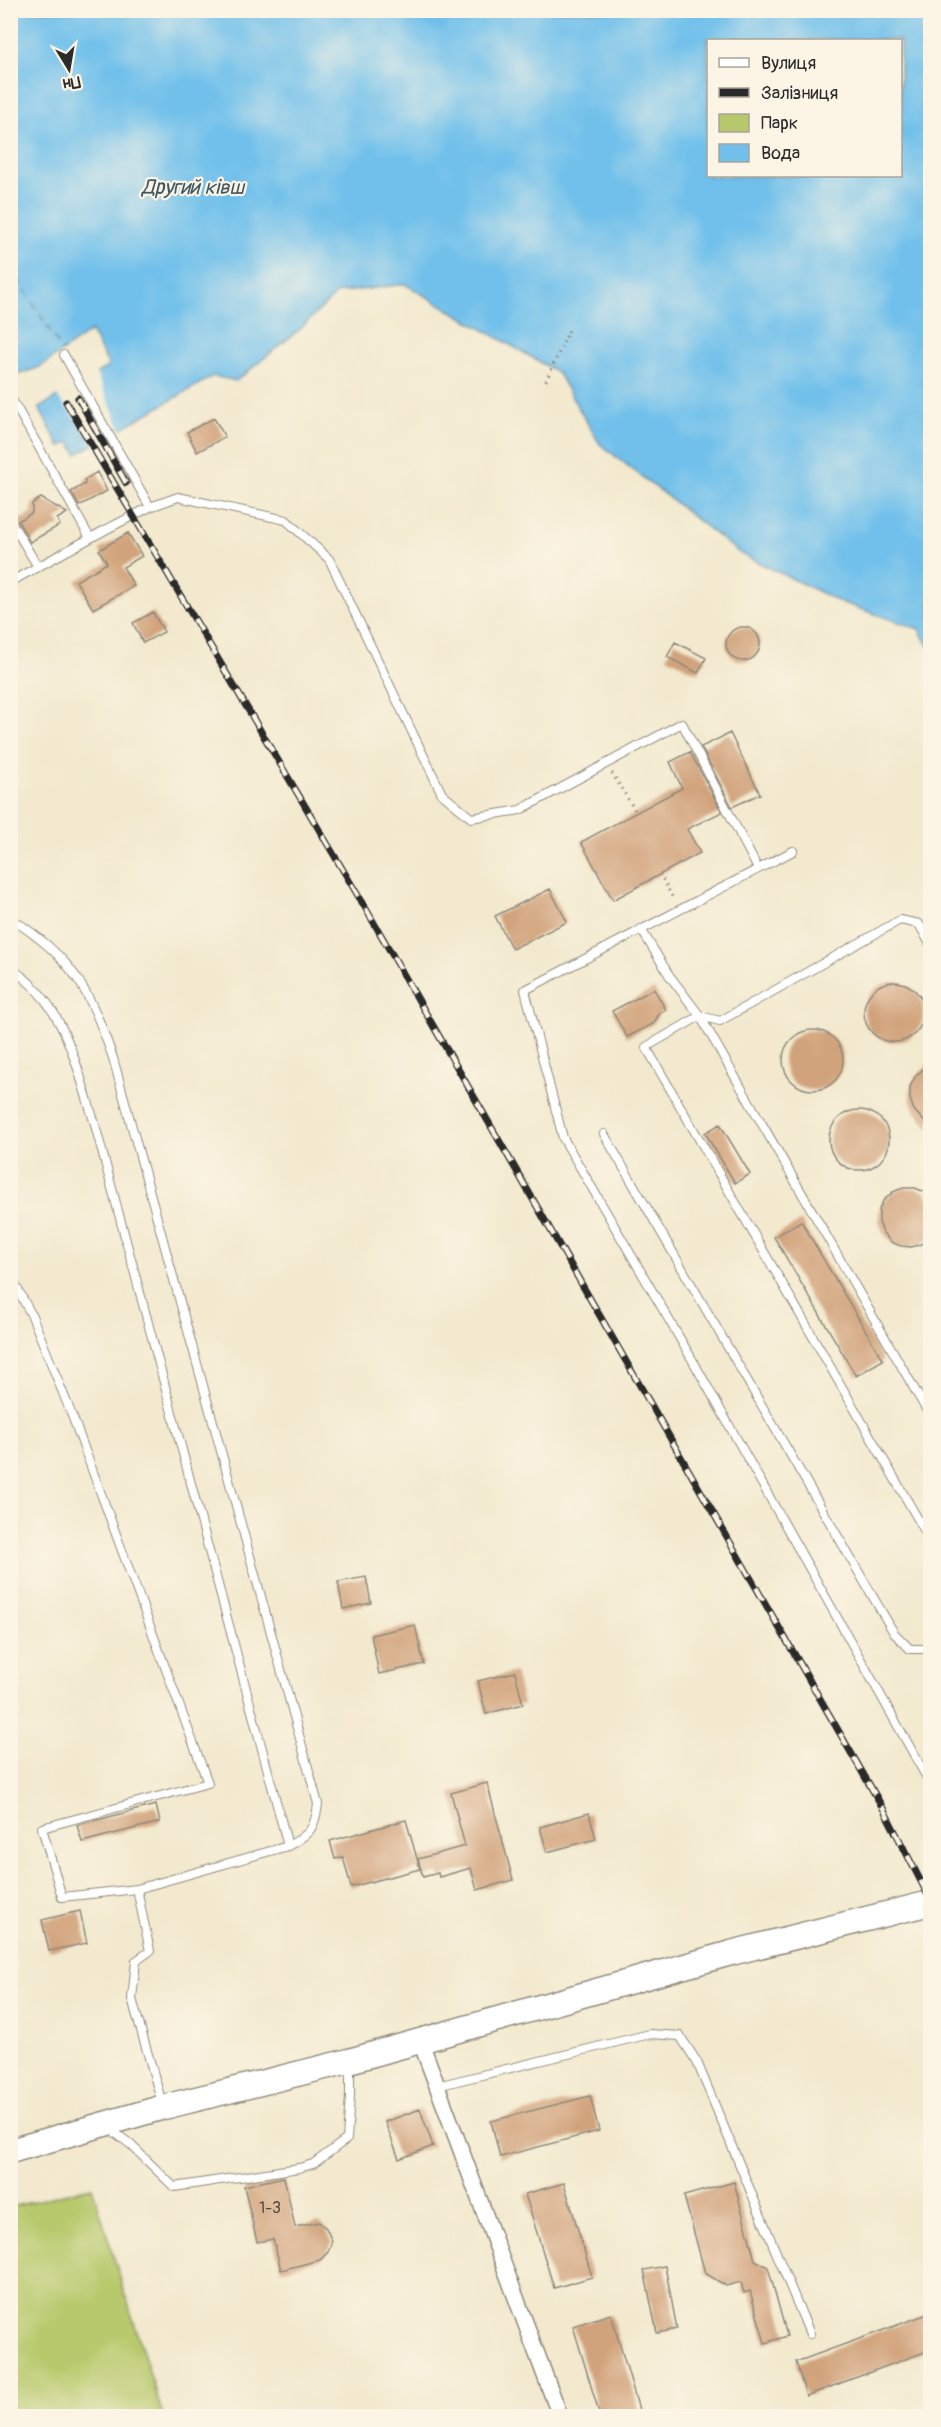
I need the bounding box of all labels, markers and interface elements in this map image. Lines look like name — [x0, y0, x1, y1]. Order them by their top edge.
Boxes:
north arrow — [39, 39, 99, 99]
legend — [707, 39, 902, 177]
text: Вулиця — [761, 52, 816, 75]
text: Пн — [61, 71, 82, 94]
text: Залізниця — [761, 82, 838, 105]
text: Парк — [761, 112, 798, 135]
text: Вода — [761, 142, 800, 165]
water label: Другий ківш — [141, 174, 246, 201]
house number: 1-3 — [259, 2198, 281, 2218]

